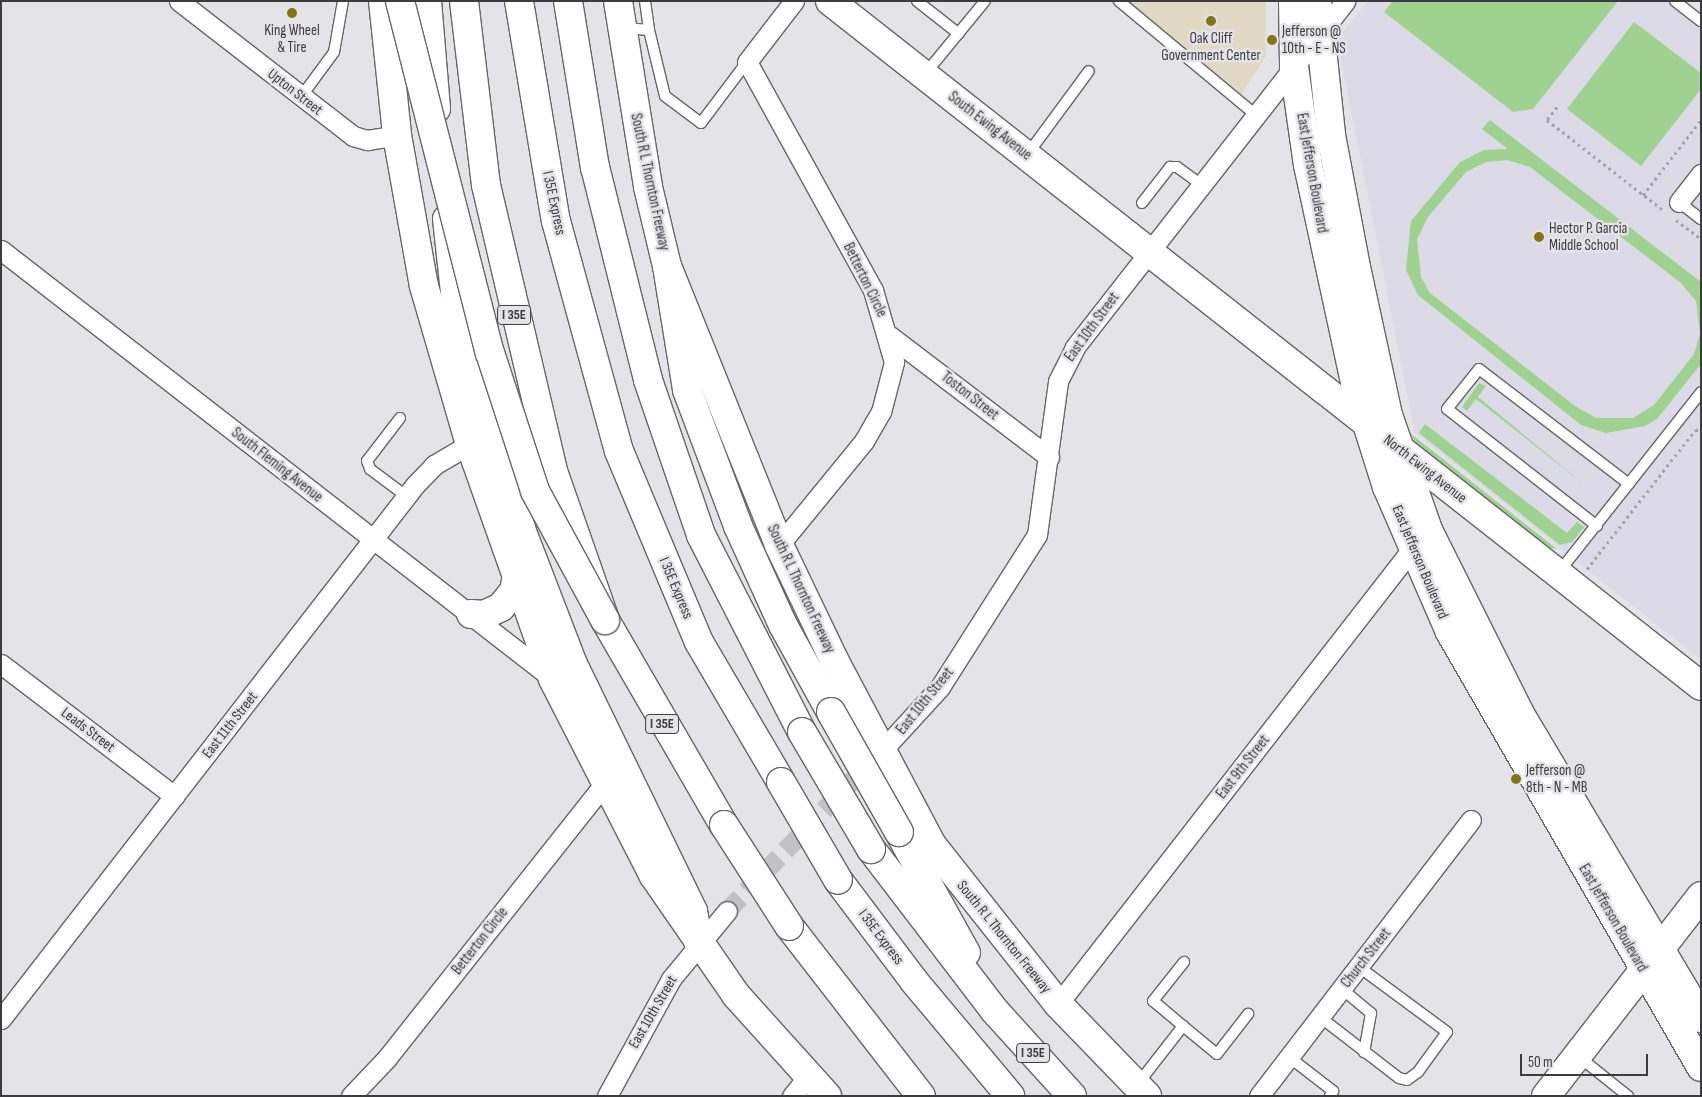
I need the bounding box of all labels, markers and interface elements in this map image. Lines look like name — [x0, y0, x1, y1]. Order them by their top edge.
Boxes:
marker: King Wheel & Tire — [286, 7, 298, 19]
marker: Oak Cliff Government Center — [1205, 15, 1217, 27]
place label: King Wheel & Tire — [264, 21, 320, 56]
place label: Jefferson @ 10th - E - NS — [1282, 22, 1346, 57]
place label: Oak Cliff Government Center — [1161, 29, 1261, 64]
marker: Jefferson @ 10th - E - NS — [1266, 34, 1278, 46]
street label: Upton Street — [264, 65, 326, 119]
street label: South Ewing Avenue — [945, 88, 1035, 164]
street label: South R L Thornton Freeway — [627, 112, 673, 252]
street label: East Jefferson Boulevard — [1293, 112, 1331, 234]
street label: I 35E Express — [538, 169, 570, 237]
place label: Hector P. Garcia Middle School — [1549, 219, 1627, 254]
marker: Hector P. Garcia Middle School — [1533, 231, 1545, 243]
street label: Betterton Circle — [839, 240, 891, 320]
street label: East 10th Street — [1061, 289, 1123, 365]
road number: I 35E — [496, 304, 532, 326]
street label: Toston Street — [938, 368, 1002, 424]
street label: South Fleming Avenue — [228, 424, 326, 506]
street label: North Ewing Avenue — [1380, 431, 1470, 507]
street label: East Jefferson Boulevard — [1388, 503, 1452, 621]
street label: South R L Thornton Freeway — [763, 522, 839, 656]
street label: I 35E Express — [655, 555, 697, 621]
street label: East 10th Street — [893, 664, 957, 738]
street label: East 11th Street — [198, 688, 262, 762]
street label: Leads Street — [57, 704, 119, 756]
road number: I 35E — [644, 712, 680, 736]
street label: East 9th Street — [1213, 732, 1273, 802]
place label: Jefferson @ 8th - N - MB — [1526, 761, 1587, 796]
marker: Jefferson @ 8th - N - MB — [1510, 773, 1522, 785]
street label: East Jefferson Boulevard — [1575, 861, 1651, 975]
street label: South R L Thornton Freeway — [953, 877, 1055, 997]
street label: Betterton Circle — [448, 904, 512, 978]
street label: I 35E Express — [854, 906, 908, 968]
street label: Church Street — [1337, 925, 1395, 991]
street label: East 10th Street — [625, 972, 681, 1052]
road number: I 35E — [1016, 1042, 1050, 1064]
scale bar — [1522, 1044, 1650, 1076]
text: 50 m — [1528, 1053, 1553, 1072]

